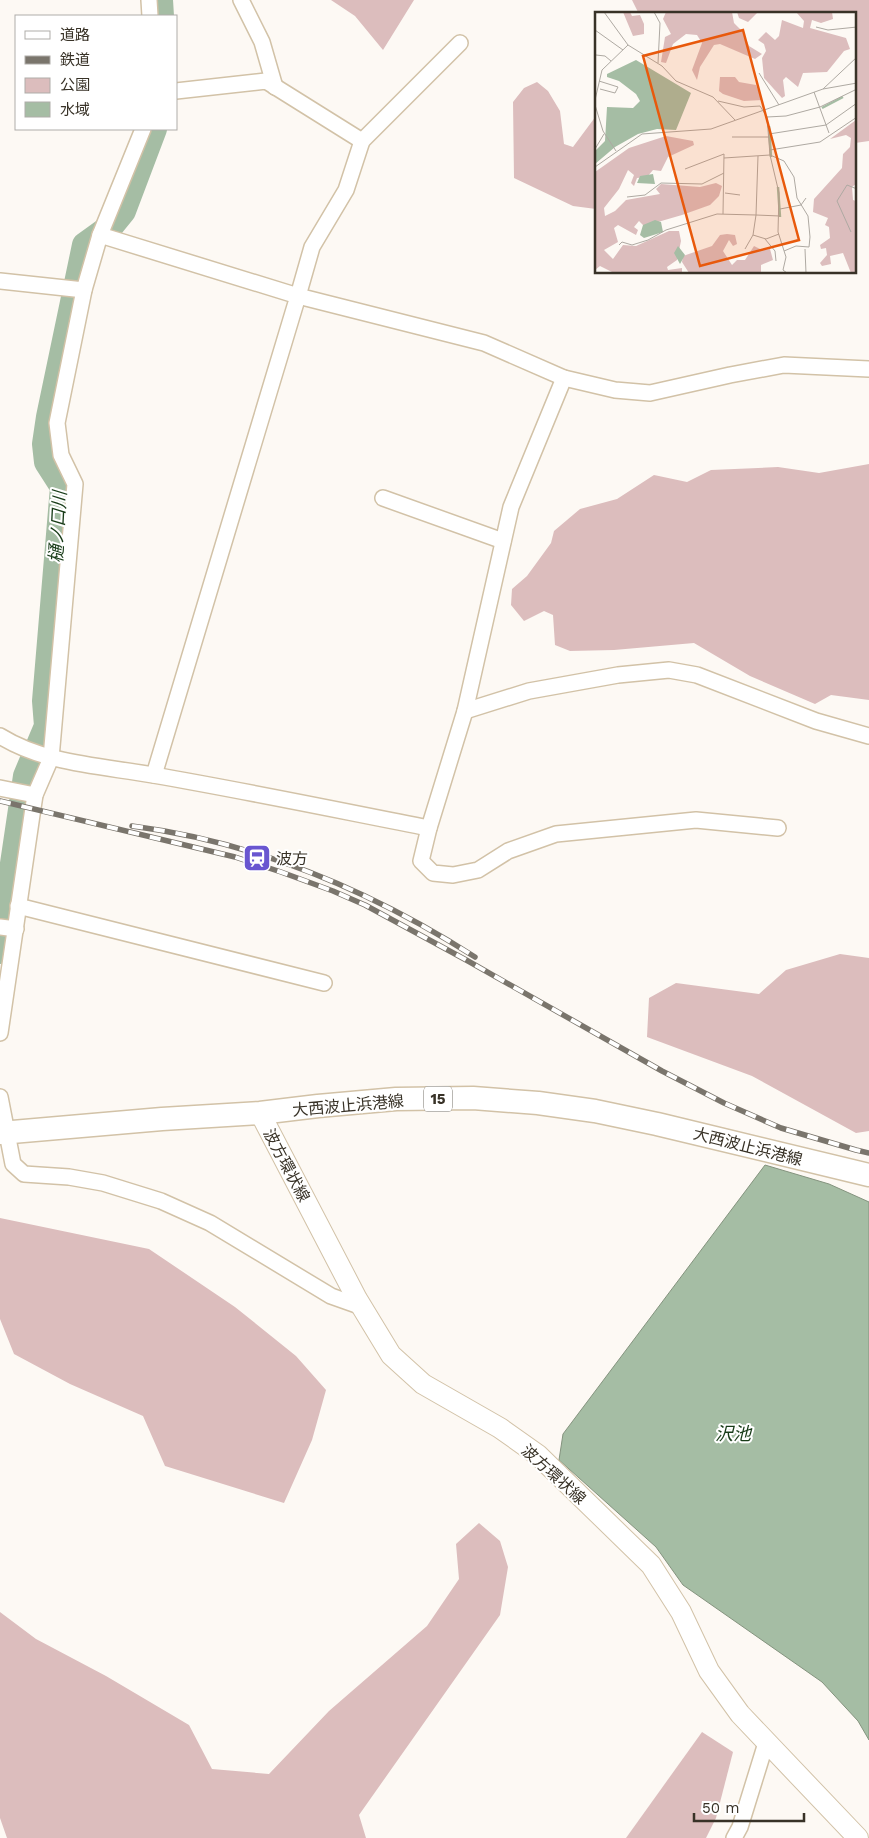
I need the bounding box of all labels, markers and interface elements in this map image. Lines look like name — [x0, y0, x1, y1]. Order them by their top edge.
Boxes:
inset map — [595, 12, 856, 274]
legend — [15, 15, 178, 130]
text: 道路 — [60, 26, 90, 44]
text: 鉄道 — [60, 51, 90, 69]
text: 公園 — [60, 76, 90, 94]
text: 水域 — [60, 101, 90, 119]
water label: 樋ノ口川 — [45, 488, 70, 563]
station icon: 波方 — [242, 843, 272, 873]
place label: 波方 — [276, 849, 308, 868]
road number: 15 — [424, 1086, 452, 1112]
street label: 大西波止浜港線 — [291, 1091, 405, 1120]
street label: 大西波止浜港線 — [691, 1124, 805, 1169]
street label: 波方環状線 — [259, 1125, 314, 1205]
water label: 沢池 — [715, 1423, 753, 1444]
street label: 波方環状線 — [518, 1441, 590, 1508]
scale bar — [694, 1790, 804, 1822]
text: 50 m — [702, 1799, 739, 1817]

